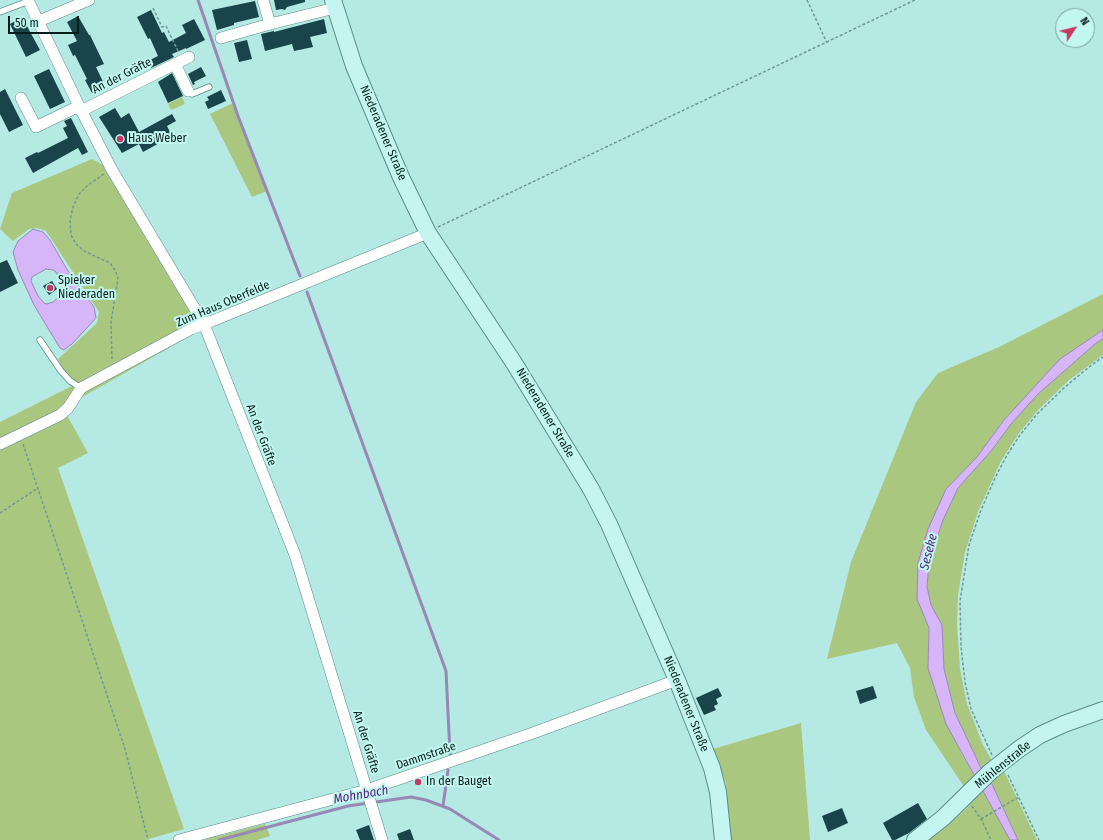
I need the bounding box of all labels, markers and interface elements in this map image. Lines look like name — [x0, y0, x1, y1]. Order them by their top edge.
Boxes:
scale bar — [10, 8, 81, 34]
north arrow — [1055, 8, 1095, 48]
text: N — [1077, 15, 1092, 28]
text: 50 m — [15, 16, 39, 30]
street label: An der Gräfte — [90, 55, 154, 97]
street label: Niederadener Straße — [356, 83, 410, 183]
place label: Haus Weber — [128, 132, 187, 146]
marker: Haus Weber — [115, 134, 125, 144]
place label: Spieker Niederaden — [58, 274, 115, 302]
street label: Zum Haus Oberfelde — [174, 278, 272, 330]
marker: Spieker Niederaden — [45, 283, 55, 293]
street label: Niederadener Straße — [513, 366, 577, 460]
street label: An der Gräfte — [243, 402, 279, 468]
water label: Seseke — [917, 532, 941, 572]
street label: Niederadener Straße — [660, 654, 712, 754]
street label: An der Gräfte — [350, 709, 382, 775]
street label: Mühlenstraße — [972, 738, 1034, 792]
street label: Dammstraße — [394, 739, 458, 773]
place label: In der Bauget — [426, 775, 492, 789]
marker: In der Bauget — [413, 777, 423, 787]
water label: Mohnbach — [332, 782, 390, 808]

